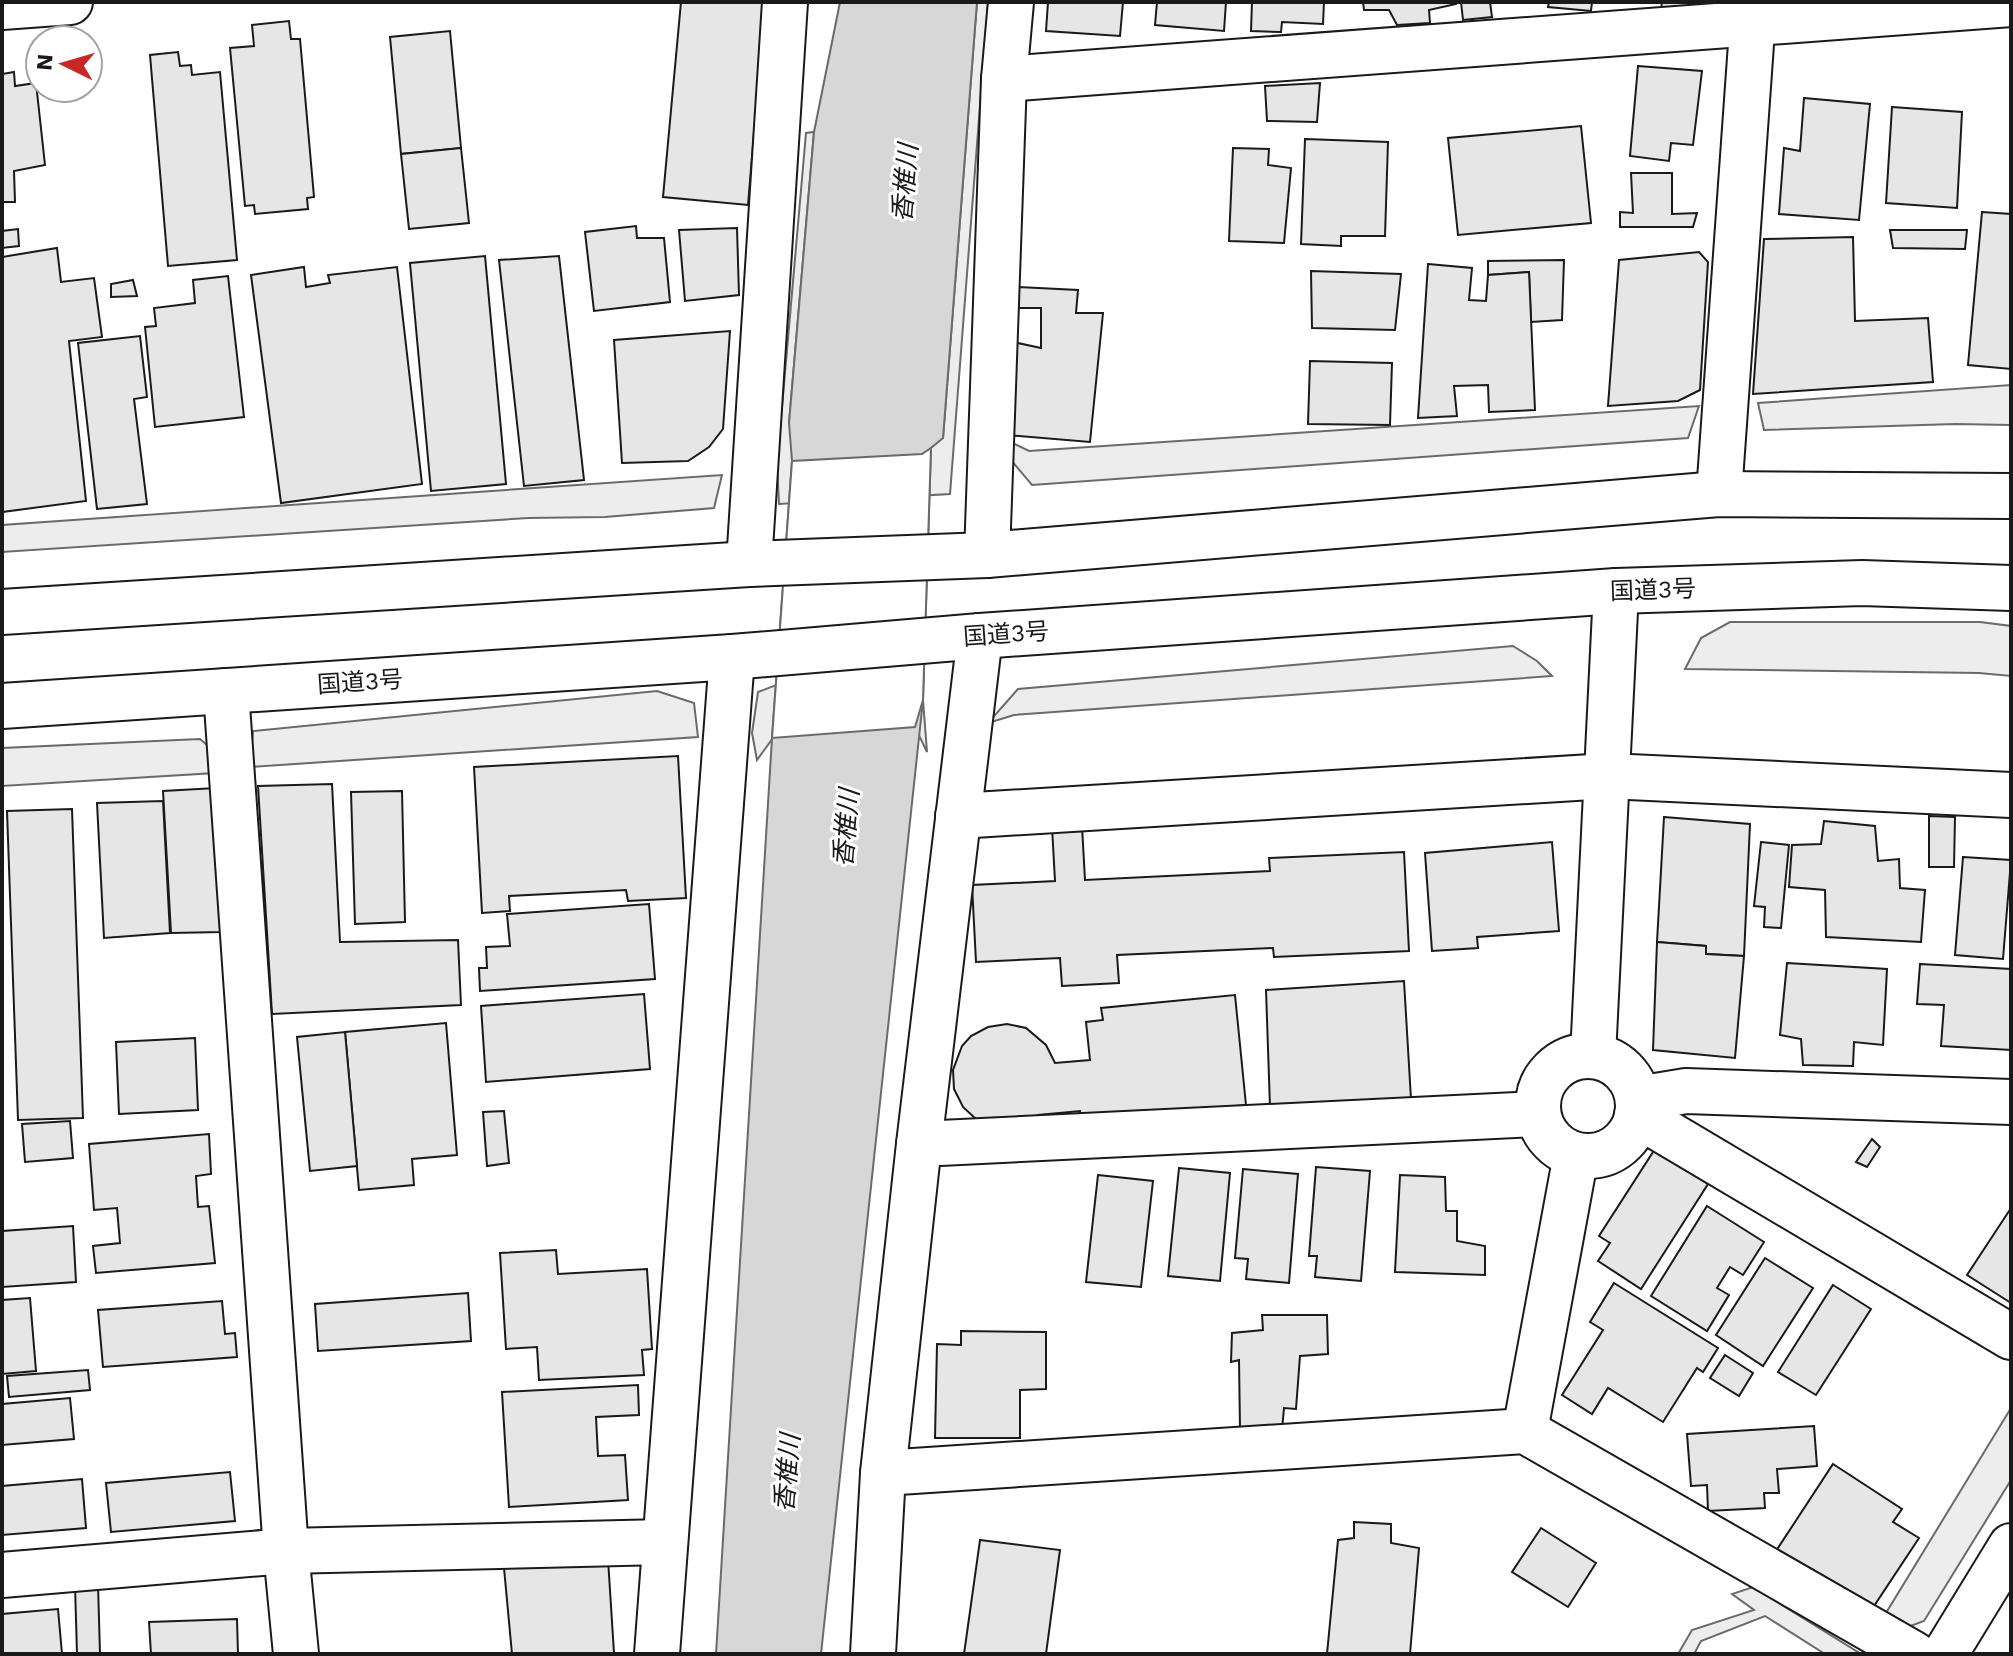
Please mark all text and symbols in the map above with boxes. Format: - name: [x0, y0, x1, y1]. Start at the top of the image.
- north arrow: [24, 24, 104, 104]
- text: N: [31, 53, 58, 72]
- water label: 香椎川: [887, 140, 924, 223]
- street label: 国道3号: [1610, 575, 1696, 605]
- street label: 国道3号: [962, 617, 1050, 651]
- street label: 国道3号: [316, 665, 404, 699]
- water label: 香椎川: [828, 785, 865, 868]
- water label: 香椎川: [769, 1430, 806, 1513]

